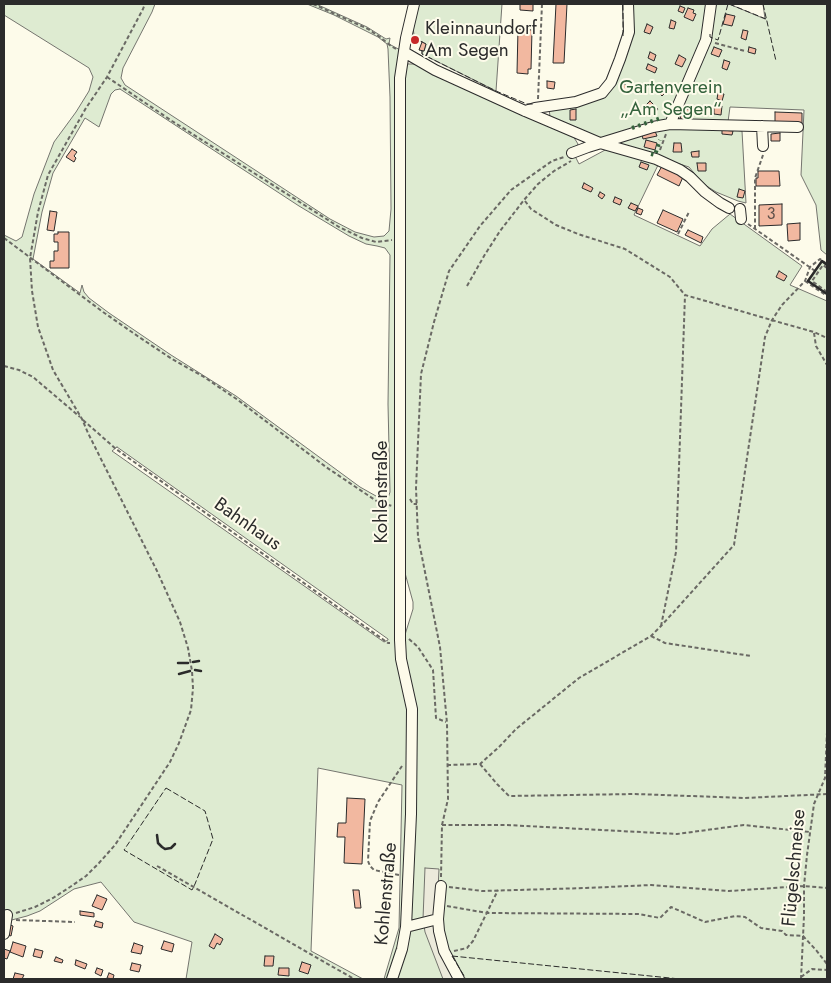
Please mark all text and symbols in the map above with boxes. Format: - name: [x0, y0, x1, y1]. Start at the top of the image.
- place label: Kleinnaundorf Am Segen: [425, 18, 537, 62]
- marker: Kleinnaundorf Am Segen: [409, 34, 421, 46]
- park label: Gartenverein „Am Segen“: [619, 77, 723, 121]
- house number: 3: [767, 205, 775, 225]
- street label: Kohlenstraße: [371, 440, 393, 544]
- street label: Bahnhaus: [209, 494, 285, 556]
- street label: Flügelschneise: [779, 808, 811, 928]
- street label: Kohlenstraße: [371, 842, 403, 946]

